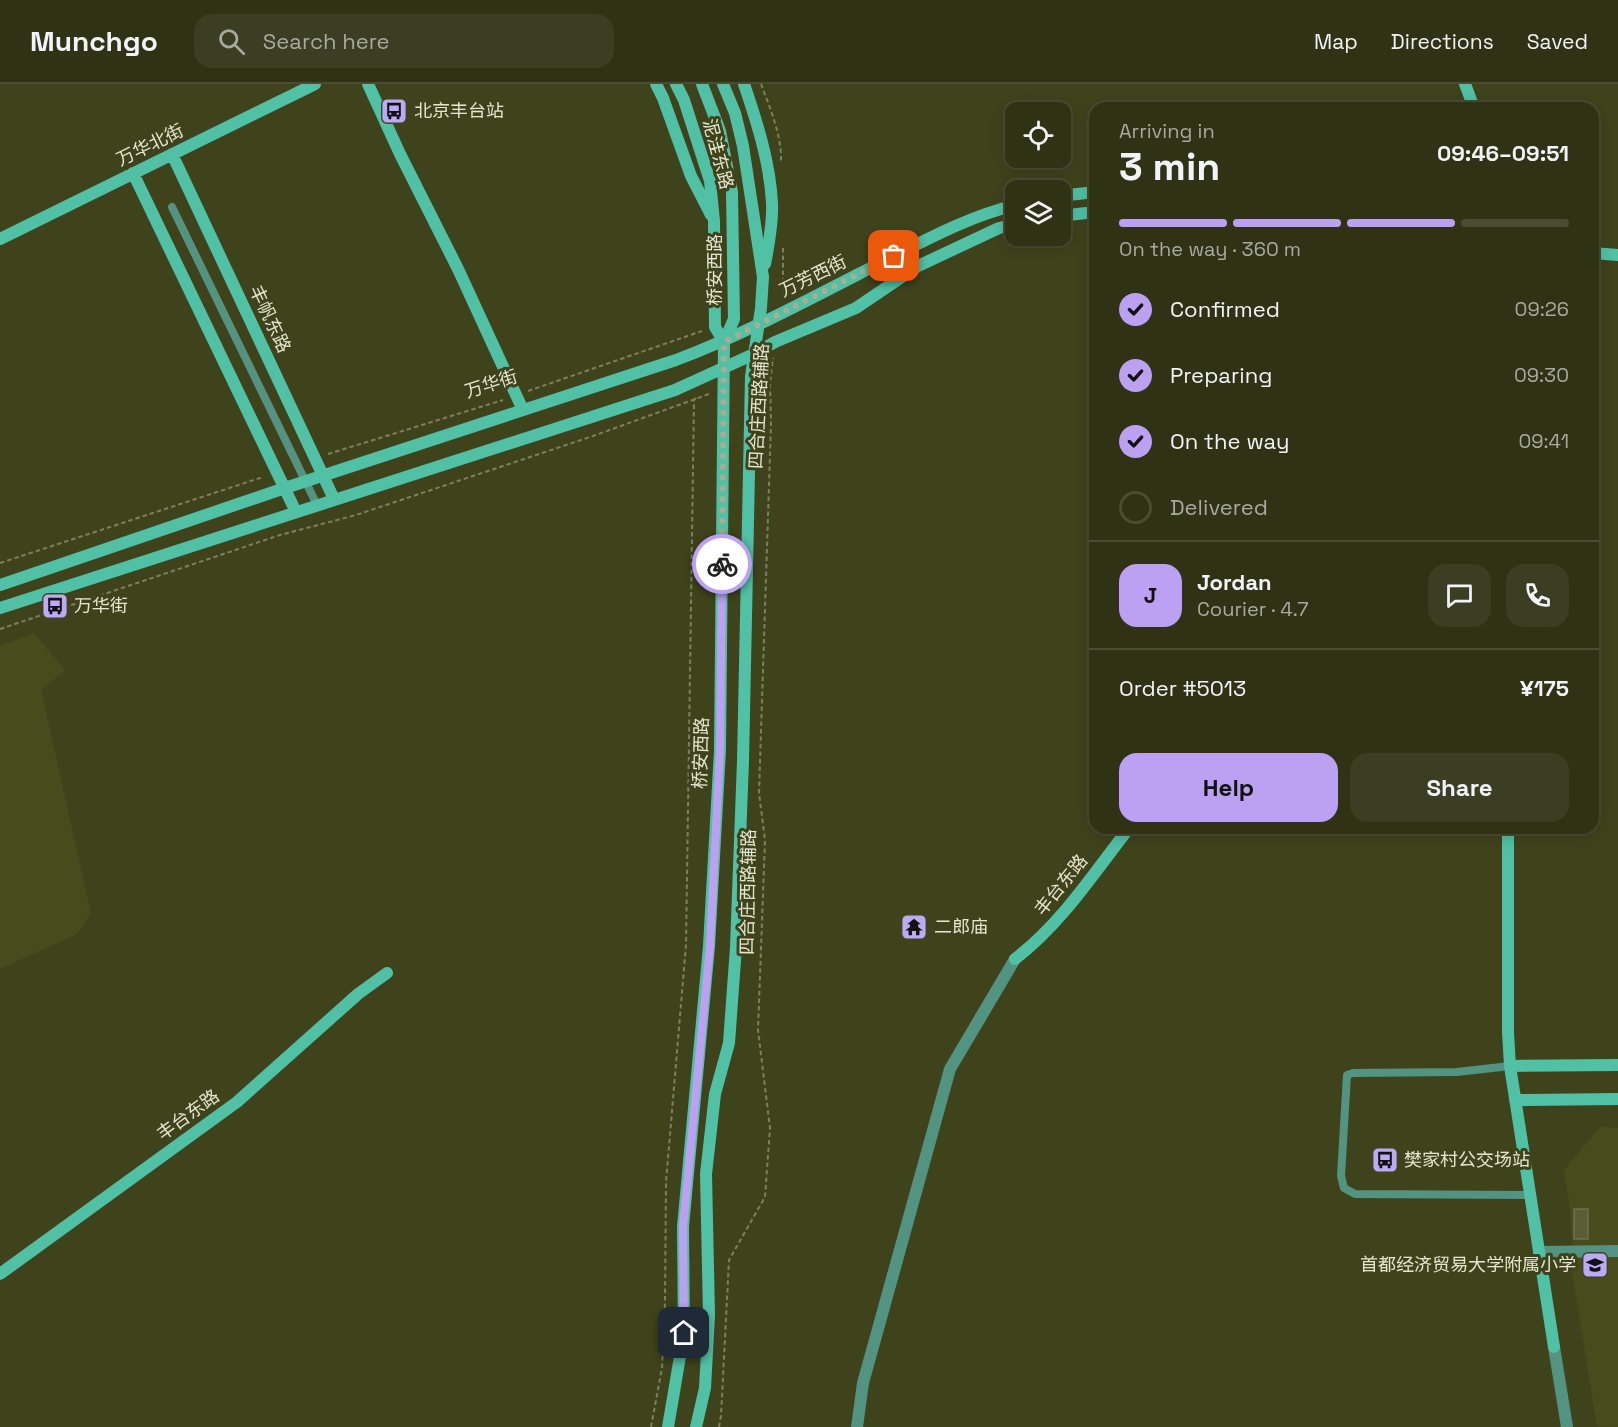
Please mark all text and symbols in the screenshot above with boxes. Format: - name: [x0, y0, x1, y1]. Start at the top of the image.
- search box: [194, 14, 614, 68]
- text: Munchgo: [30, 23, 158, 59]
- icon: search: [215, 25, 248, 58]
- text: Search here: [263, 27, 390, 55]
- text: Map: [1314, 28, 1358, 55]
- text: Directions: [1391, 28, 1494, 55]
- text: Saved: [1527, 28, 1588, 55]
- bus stop icon: 北京丰台站: [379, 96, 409, 126]
- place label: 北京丰台站: [414, 99, 504, 122]
- map controls: [1005, 102, 1071, 246]
- button: locate: [1005, 102, 1071, 168]
- street label: 泥洼东路: [698, 116, 739, 192]
- street label: 万华北街: [112, 118, 187, 171]
- text: Arriving in: [1119, 118, 1215, 144]
- text: 09:46–09:51: [1437, 139, 1569, 167]
- text: 3 min: [1119, 142, 1220, 191]
- button: layers: [1005, 180, 1071, 246]
- pin: [868, 230, 919, 281]
- street label: 桥安西路: [703, 234, 726, 306]
- text: On the way · 360 m: [1119, 236, 1301, 262]
- icon: bag: [877, 239, 910, 272]
- street label: 万芳西街: [775, 249, 850, 302]
- street label: 丰帆东路: [245, 281, 296, 356]
- icon: check: [1119, 293, 1152, 326]
- text: Confirmed: [1170, 295, 1280, 323]
- text: 09:26: [1515, 296, 1569, 322]
- street label: 四合庄西路辅路: [744, 342, 773, 469]
- icon: check: [1119, 359, 1152, 392]
- text: Preparing: [1170, 361, 1272, 389]
- text: 09:30: [1514, 362, 1569, 388]
- street label: 万华街: [462, 364, 520, 403]
- icon: check: [1119, 425, 1152, 458]
- text: On the way: [1170, 427, 1289, 455]
- text: 09:41: [1519, 428, 1569, 454]
- text: Delivered: [1170, 493, 1268, 521]
- courier: [692, 534, 752, 594]
- icon: bike: [706, 548, 739, 581]
- button: chat: [1428, 564, 1491, 627]
- button: phone: [1506, 564, 1569, 627]
- text: Jordan: [1197, 568, 1272, 596]
- text: J: [1144, 581, 1157, 609]
- bus stop icon: 万华街: [40, 591, 70, 621]
- place label: 万华街: [74, 594, 128, 617]
- text: Courier · 4.7: [1197, 596, 1308, 622]
- text: Order #5013: [1119, 674, 1246, 702]
- text: ¥175: [1520, 674, 1569, 702]
- street label: 桥安西路: [688, 717, 713, 789]
- button: Help: [1119, 753, 1338, 822]
- button: Share: [1350, 753, 1569, 822]
- street label: 四合庄西路辅路: [735, 829, 760, 955]
- street label: 丰台东路: [1029, 849, 1092, 920]
- temple icon: 二郎庙: [899, 912, 929, 942]
- place label: 二郎庙: [934, 915, 988, 938]
- street label: 丰台东路: [152, 1084, 224, 1145]
- bus stop icon: 樊家村公交场站: [1370, 1145, 1400, 1175]
- place label: 樊家村公交场站: [1404, 1148, 1530, 1171]
- school or university icon: 首都经济贸易大学附属小学: [1580, 1250, 1610, 1280]
- place label: 首都经济贸易大学附属小学: [1360, 1253, 1576, 1276]
- pin: [658, 1307, 709, 1358]
- icon: home: [667, 1316, 700, 1349]

